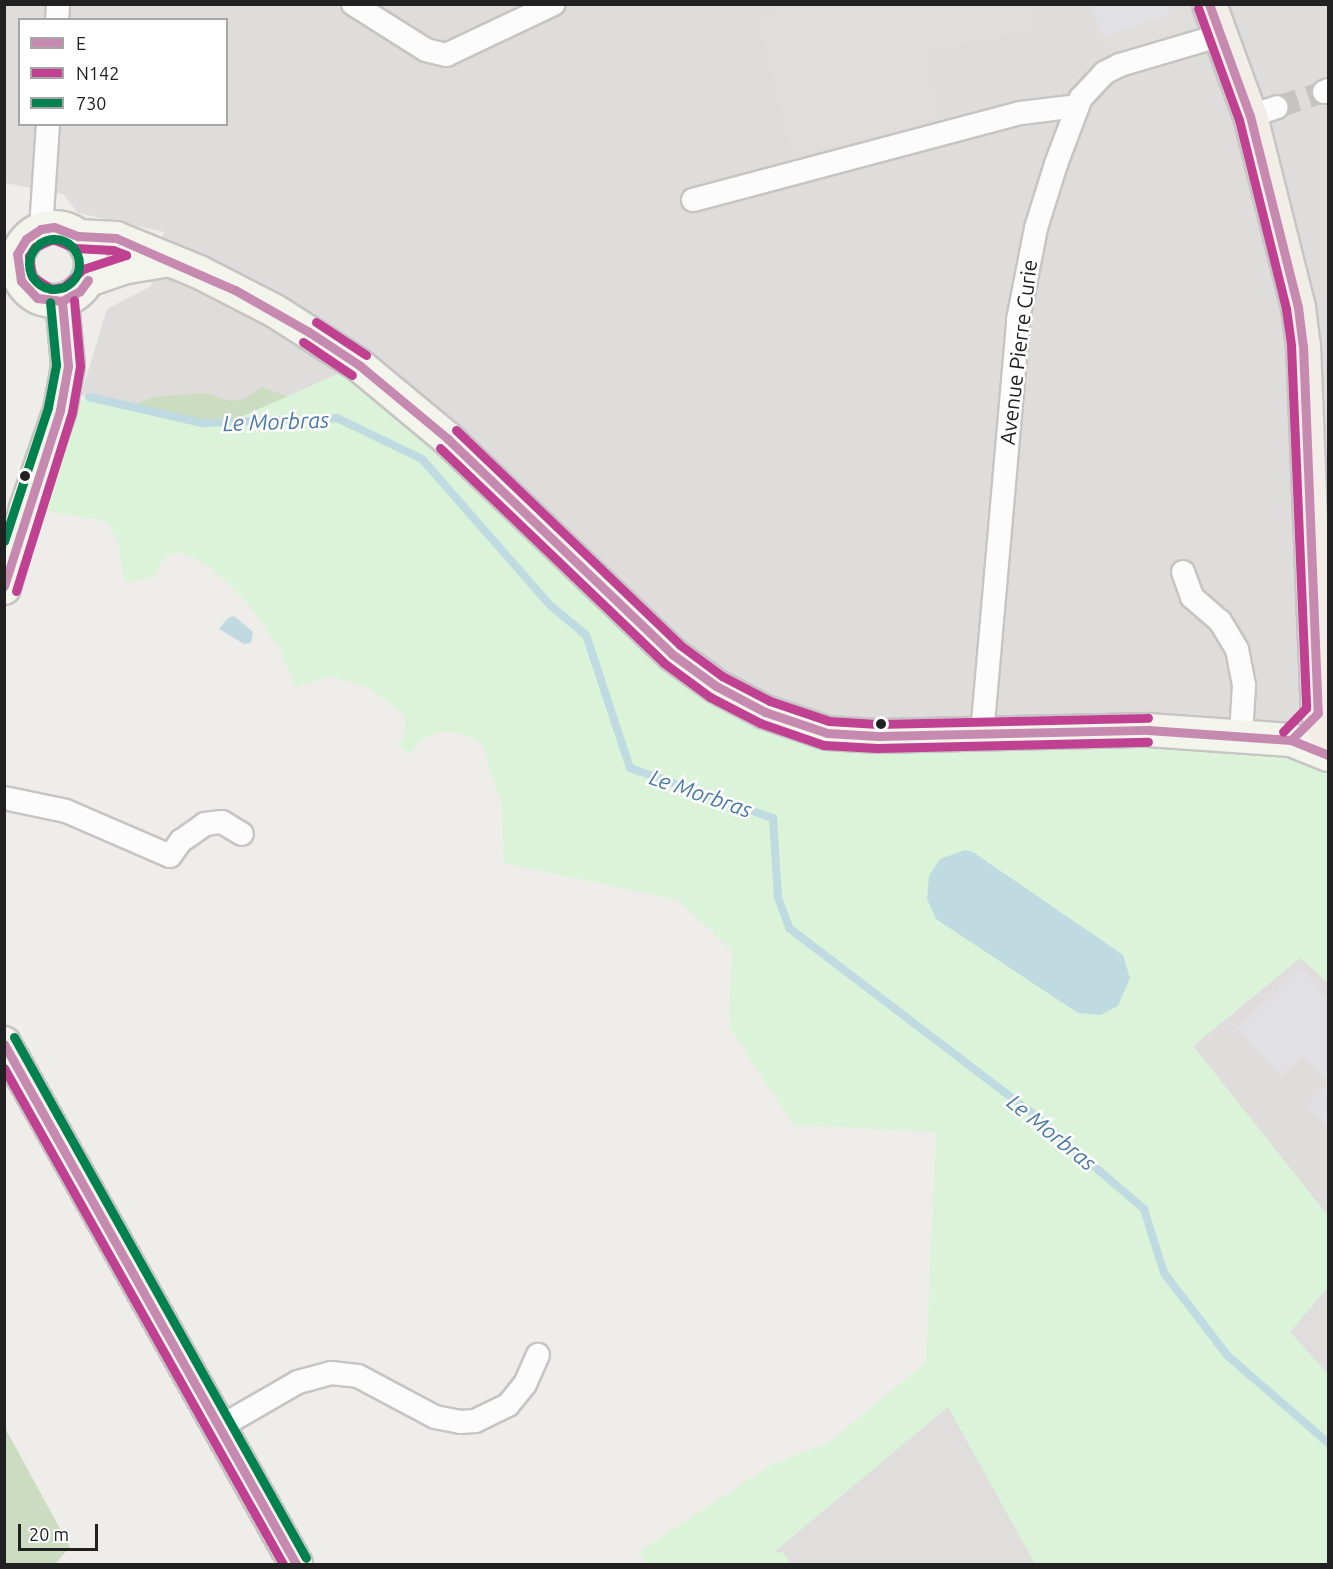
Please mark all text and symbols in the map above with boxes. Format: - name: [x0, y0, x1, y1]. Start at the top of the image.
- legend: [18, 18, 228, 126]
- text: E: [76, 33, 86, 53]
- text: N142: [76, 63, 119, 83]
- text: 730: [76, 93, 106, 113]
- street label: Avenue Pierre Curie: [994, 258, 1042, 446]
- water label: Le Morbras: [222, 406, 330, 436]
- unlabelled marker: [19, 470, 31, 482]
- unlabelled marker: [875, 718, 887, 730]
- water label: Le Morbras: [646, 763, 756, 823]
- water label: Le Morbras: [1002, 1088, 1102, 1176]
- scale bar: [21, 1512, 100, 1550]
- text: 20 m: [29, 1524, 69, 1544]

